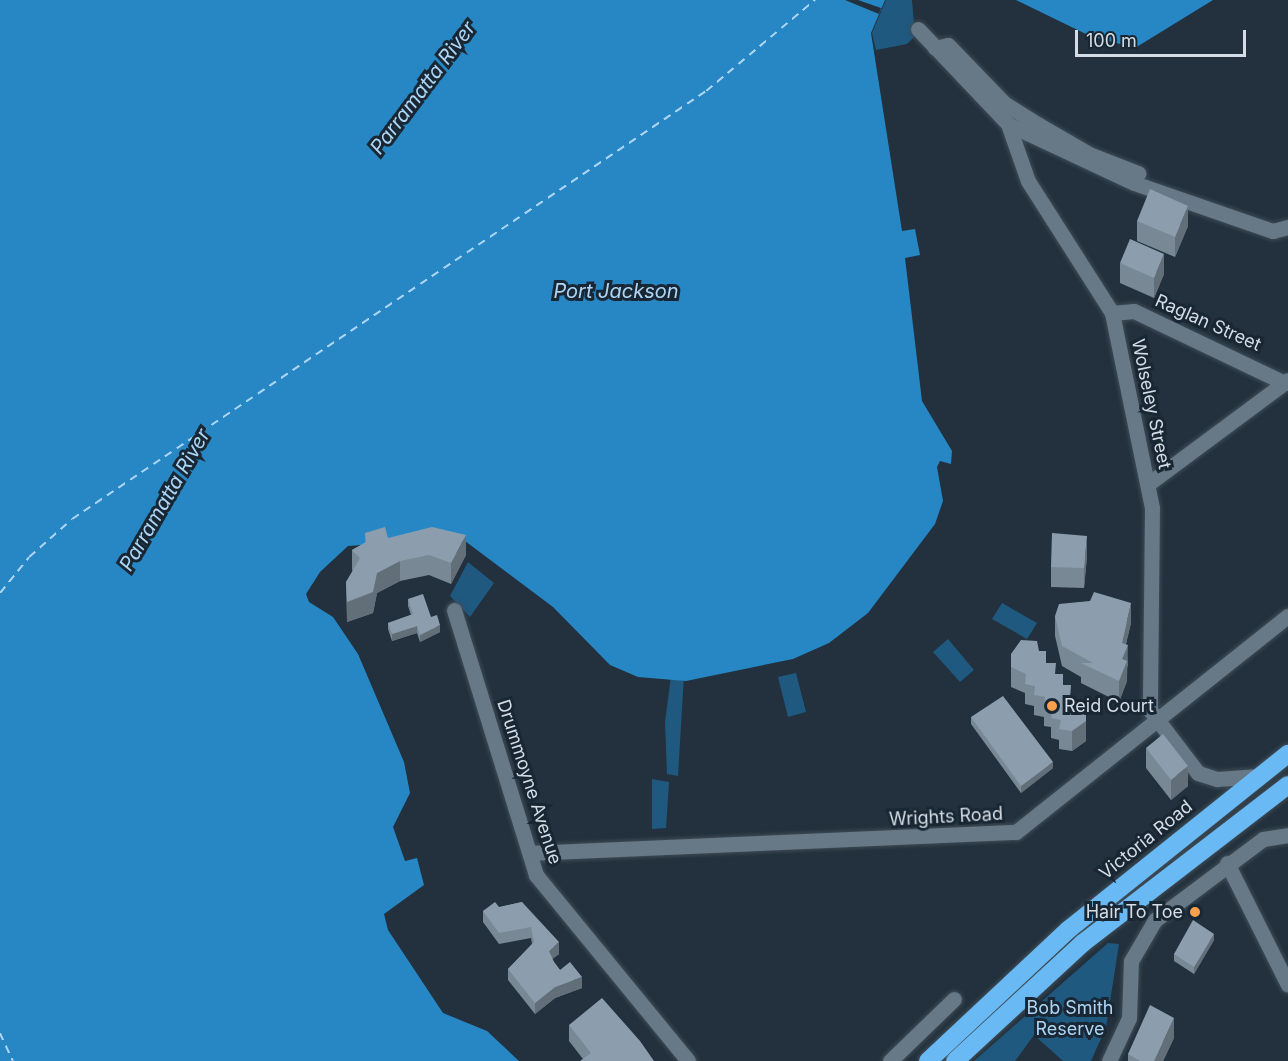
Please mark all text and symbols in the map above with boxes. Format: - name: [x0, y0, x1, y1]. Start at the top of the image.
- water label: Parramatta River: [365, 17, 481, 159]
- scale bar: [1078, 18, 1249, 56]
- text: 100 m: [1086, 30, 1137, 51]
- water label: Port Jackson: [553, 279, 679, 303]
- street label: Raglan Street: [1152, 290, 1264, 356]
- street label: Wolseley Street: [1127, 337, 1175, 471]
- water label: Parramatta River: [115, 425, 215, 575]
- place label: Reid Court: [1064, 695, 1154, 717]
- street label: Drummoyne Avenue: [492, 697, 566, 867]
- marker: Reid Court: [1045, 699, 1059, 713]
- street label: Victoria Road: [1095, 796, 1197, 884]
- street label: Wrights Road: [889, 803, 1003, 831]
- place label: Hair To Toe: [1086, 901, 1183, 923]
- marker: Hair To Toe: [1188, 905, 1202, 919]
- park label: Bob Smith Reserve: [1027, 998, 1113, 1040]

